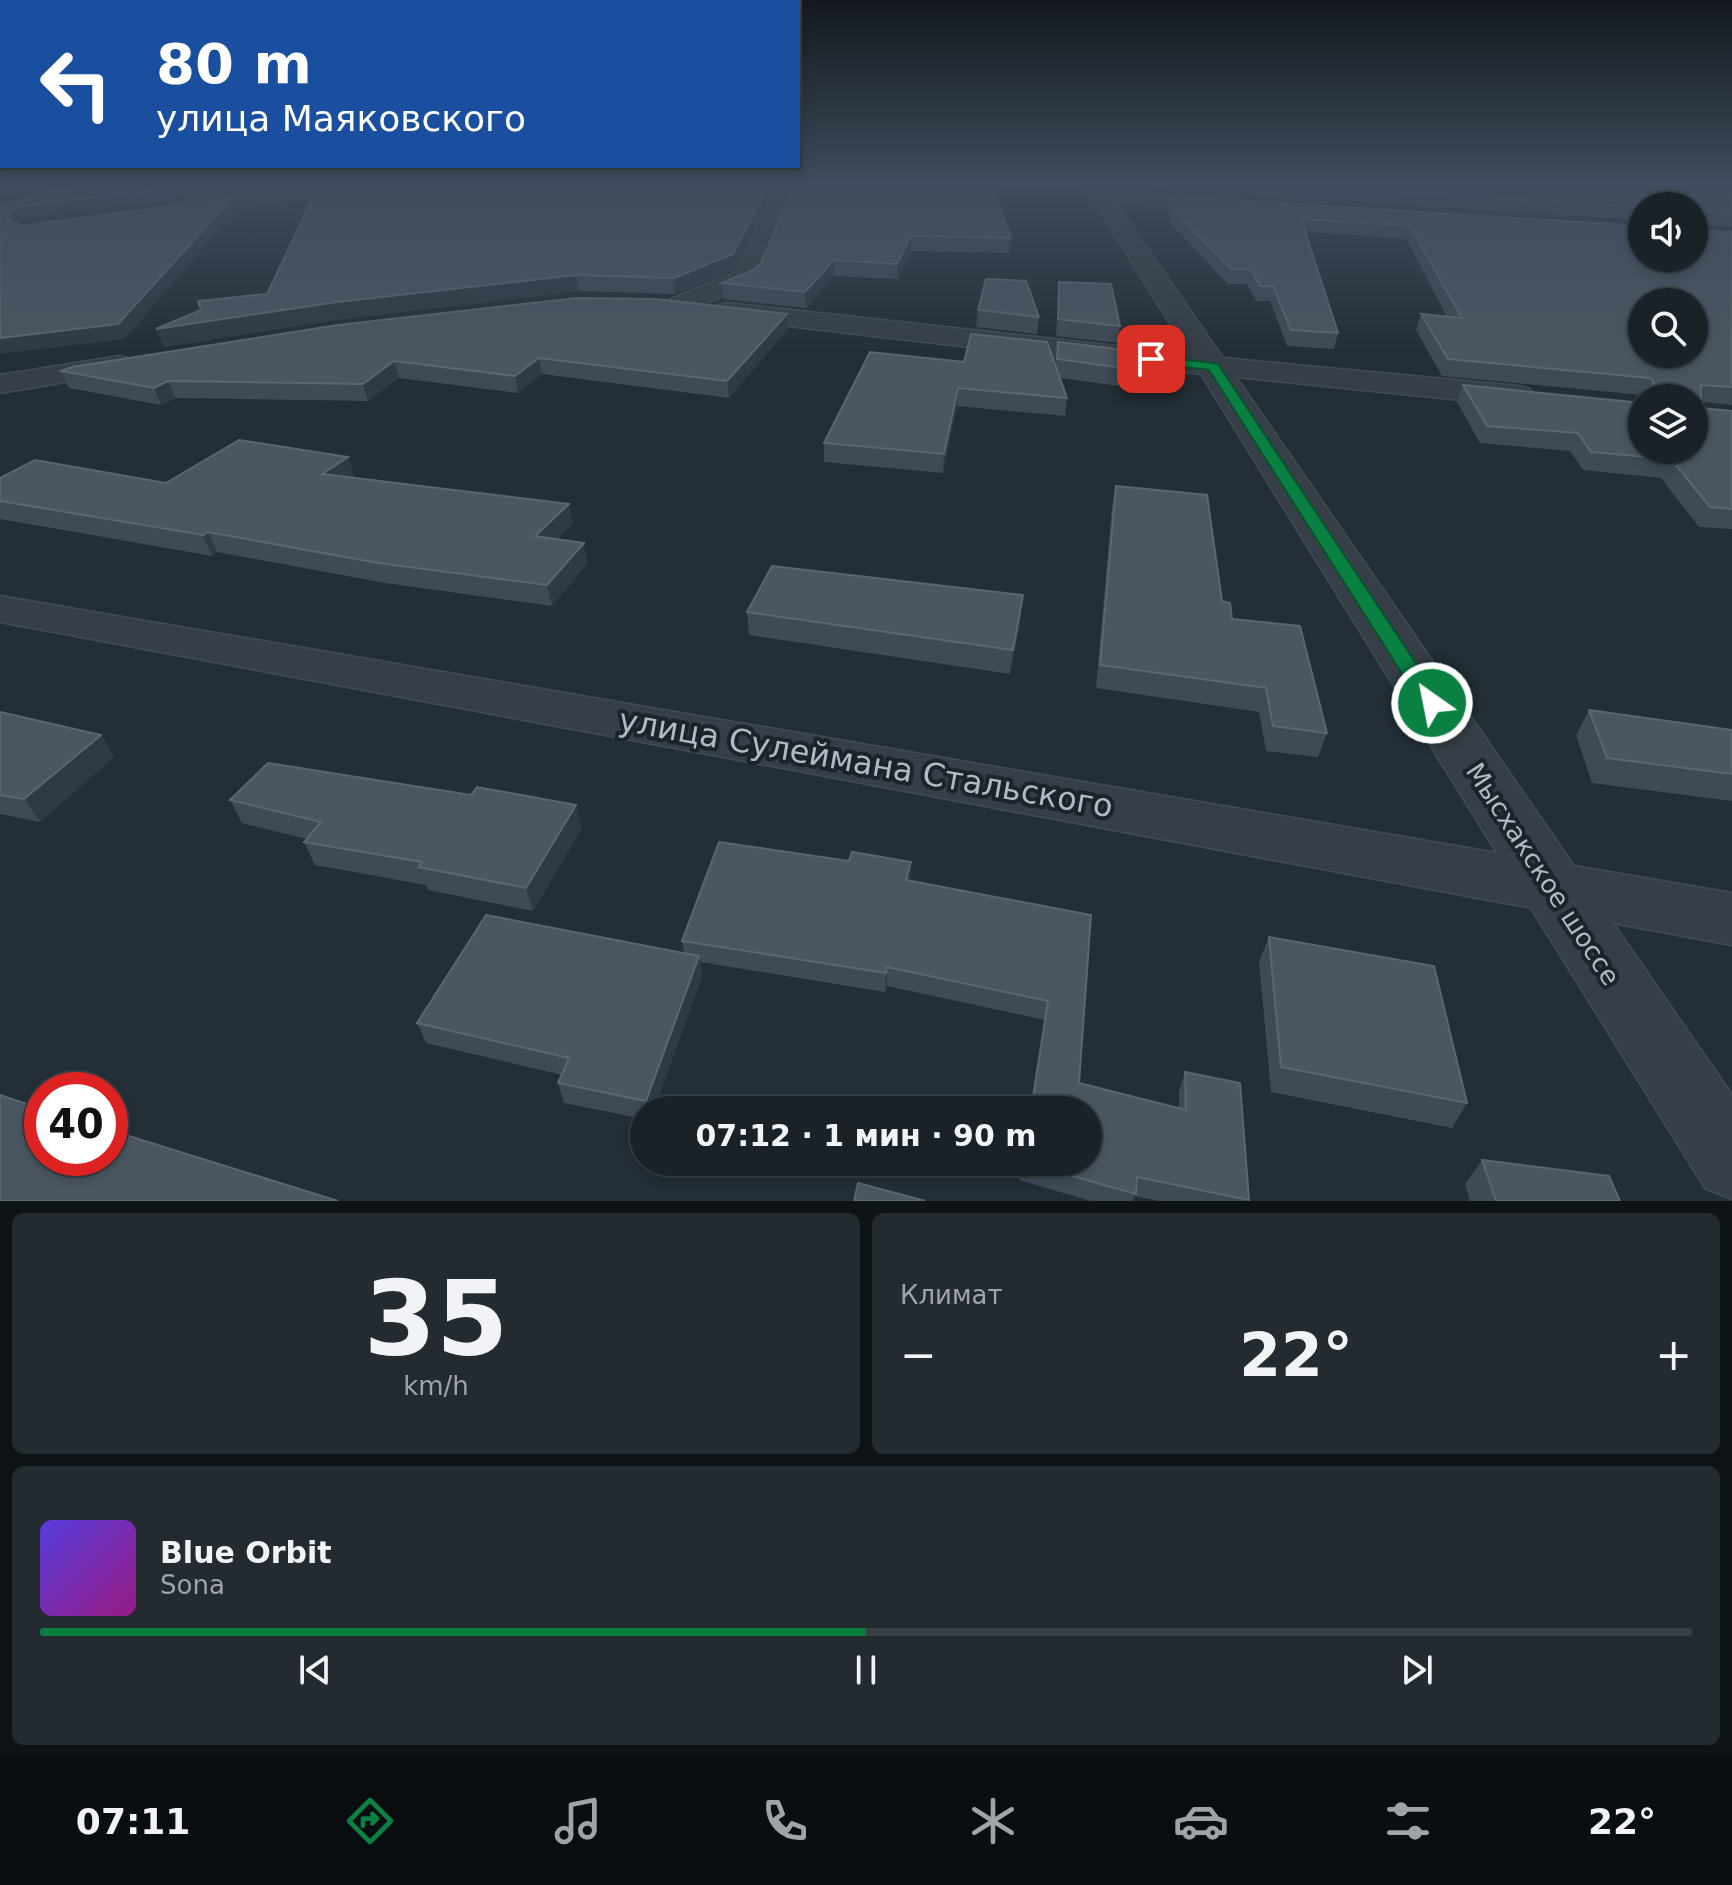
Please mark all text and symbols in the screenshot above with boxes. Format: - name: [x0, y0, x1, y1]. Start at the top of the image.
- text: 80 m: [156, 31, 312, 96]
- icon: left: [24, 32, 128, 136]
- text: улица Маяковского: [156, 98, 526, 139]
- map controls: [1628, 192, 1708, 464]
- button: sound: [1628, 192, 1708, 272]
- button: search: [1628, 288, 1708, 368]
- pin: [1117, 325, 1185, 393]
- icon: arrive: [1129, 337, 1173, 381]
- button: layers: [1628, 384, 1708, 464]
- position arrow: [1390, 661, 1474, 745]
- street label: улица Сулеймана Стальского: [616, 701, 1116, 825]
- street label: Мысхакское шоссе: [1460, 757, 1626, 991]
- speed limit sign: 40: [24, 1072, 128, 1176]
- text: 07:12 · 1 мин · 90 m: [695, 1118, 1037, 1153]
- text: 35: [364, 1258, 508, 1380]
- text: Климат: [900, 1280, 1003, 1310]
- text: 22°: [1239, 1320, 1353, 1390]
- text: −: [900, 1329, 937, 1380]
- text: +: [1655, 1329, 1692, 1380]
- text: km/h: [403, 1371, 469, 1401]
- text: Blue Orbit: [160, 1535, 332, 1570]
- text: Sona: [160, 1570, 225, 1600]
- icon: previous: [293, 1648, 337, 1692]
- icon: pause: [844, 1648, 888, 1692]
- icon: next: [1395, 1648, 1439, 1692]
- icon: directions: [342, 1793, 398, 1849]
- icon: music: [550, 1793, 606, 1849]
- icon: phone: [757, 1793, 813, 1849]
- icon: climate: [965, 1793, 1021, 1849]
- icon: car: [1173, 1793, 1229, 1849]
- icon: filters: [1380, 1793, 1436, 1849]
- text: 07:11: [76, 1801, 190, 1842]
- text: 22°: [1588, 1801, 1656, 1842]

